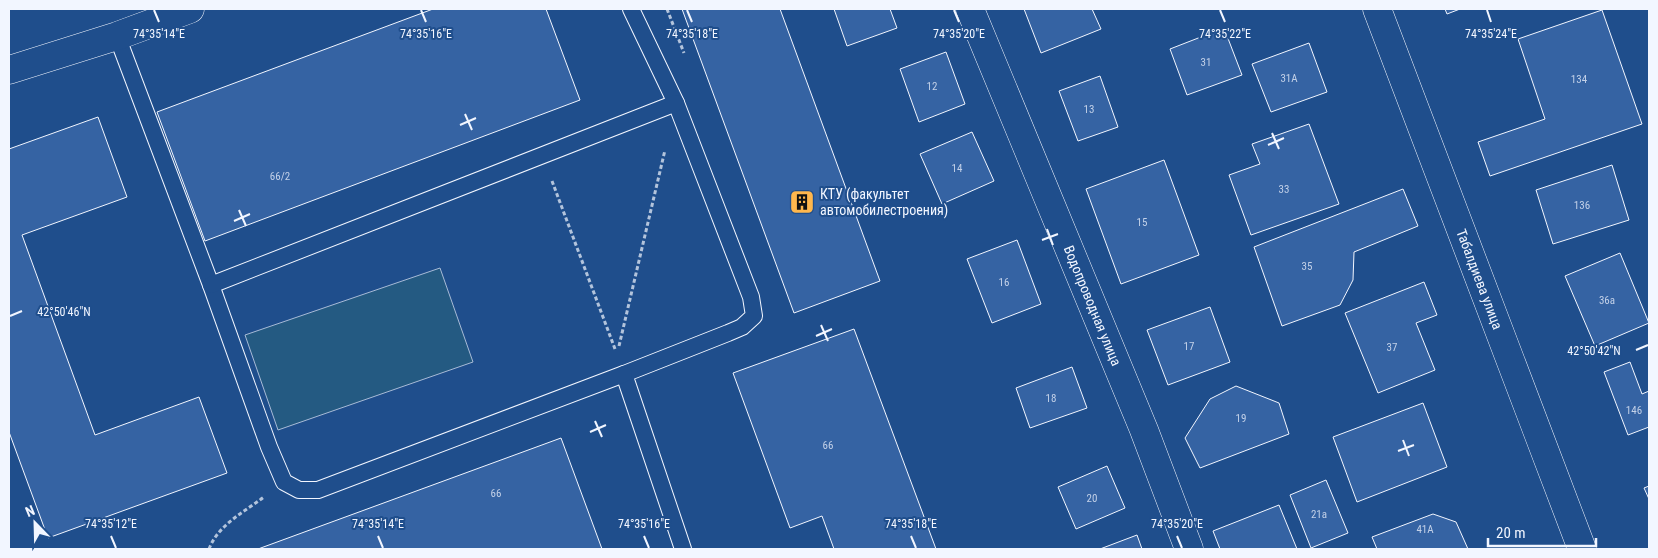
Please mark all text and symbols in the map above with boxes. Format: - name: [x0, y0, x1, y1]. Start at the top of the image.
- text: 74°35'14"E: [133, 27, 185, 41]
- text: 74°35'16"E: [400, 27, 452, 41]
- text: 74°35'18"E: [666, 27, 718, 41]
- text: 74°35'20"E: [933, 27, 985, 41]
- text: 74°35'22"E: [1199, 27, 1251, 41]
- text: 74°35'24"E: [1465, 27, 1517, 41]
- house number: 31: [1201, 56, 1211, 69]
- house number: 31А: [1280, 72, 1298, 85]
- house number: 134: [1571, 73, 1588, 86]
- house number: 12: [927, 80, 937, 93]
- house number: 13: [1084, 103, 1094, 116]
- house number: 14: [952, 162, 963, 175]
- house number: 66/2: [270, 170, 290, 183]
- house number: 33: [1279, 183, 1289, 196]
- place label: КТУ (факультет автомобилестроения): [820, 186, 948, 219]
- building icon: КТУ (факультет автомобилестроения): [789, 189, 815, 215]
- house number: 136: [1574, 199, 1590, 212]
- house number: 15: [1137, 216, 1147, 229]
- street label: Табалдиева улица: [1453, 227, 1506, 332]
- street label: Водопроводная улица: [1061, 243, 1125, 368]
- house number: 35: [1302, 260, 1312, 273]
- house number: 16: [999, 276, 1009, 289]
- house number: 36а: [1599, 294, 1615, 307]
- text: 42°50'46"N: [37, 305, 91, 319]
- house number: 17: [1184, 340, 1194, 353]
- house number: 37: [1387, 341, 1397, 354]
- text: 42°50'42"N: [1567, 344, 1621, 358]
- house number: 18: [1046, 392, 1056, 405]
- house number: 146: [1626, 404, 1642, 417]
- house number: 19: [1236, 412, 1246, 425]
- house number: 66: [823, 439, 833, 452]
- house number: 66: [491, 487, 501, 500]
- house number: 20: [1087, 492, 1097, 505]
- north arrow: [10, 498, 60, 548]
- text: N: [23, 502, 37, 520]
- house number: 21а: [1311, 508, 1327, 521]
- scale bar: [1488, 516, 1596, 548]
- text: 74°35'12"E: [85, 517, 137, 531]
- text: 74°35'14"E: [352, 517, 404, 531]
- text: 74°35'16"E: [618, 517, 670, 531]
- text: 74°35'18"E: [885, 517, 937, 531]
- text: 74°35'20"E: [1151, 517, 1203, 531]
- house number: 41А: [1416, 523, 1434, 536]
- text: 20 m: [1496, 524, 1526, 542]

